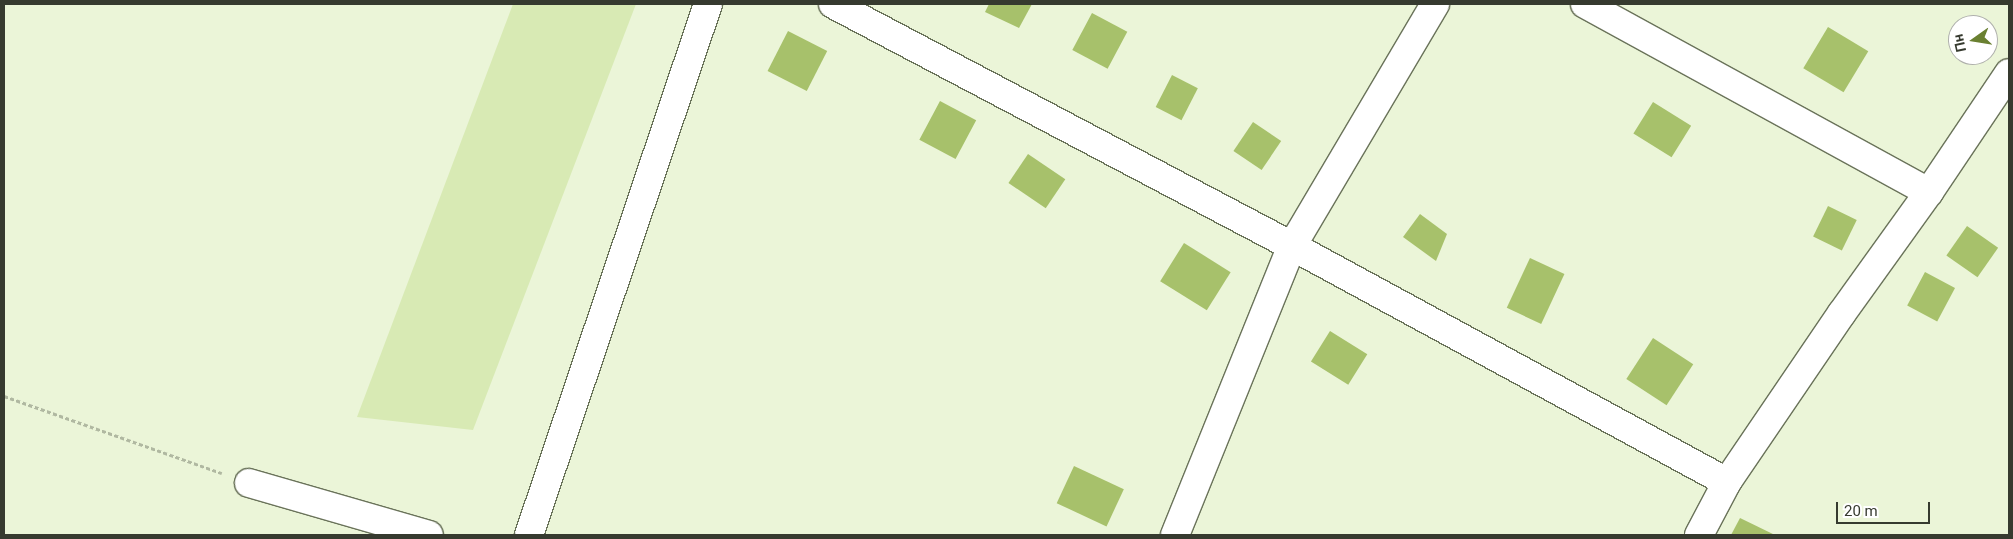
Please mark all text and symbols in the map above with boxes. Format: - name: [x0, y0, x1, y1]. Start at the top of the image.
- north arrow: [1948, 15, 1998, 65]
- text: Пн: [1950, 33, 1969, 54]
- scale bar: [1838, 492, 1932, 524]
- text: 20 m: [1844, 502, 1878, 520]

